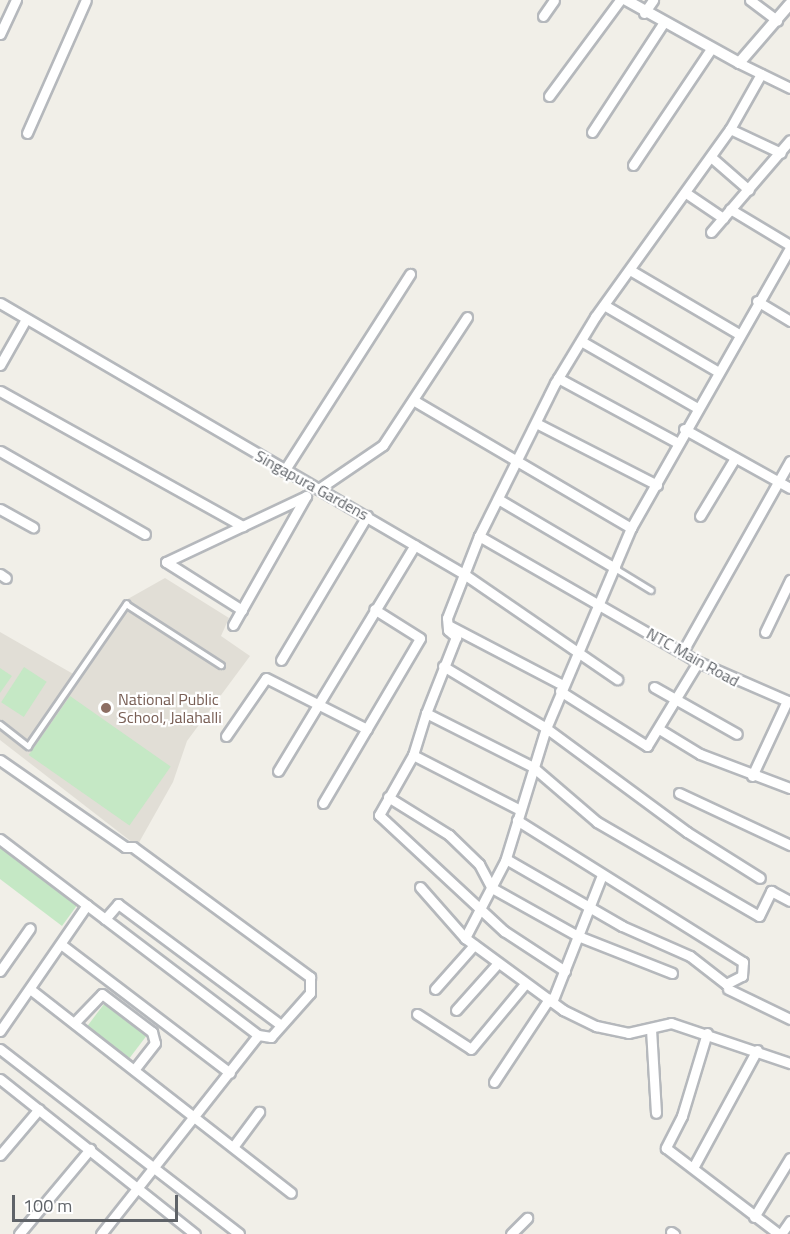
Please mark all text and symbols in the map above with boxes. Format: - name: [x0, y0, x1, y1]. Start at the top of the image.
- street label: Singapura Gardens: [252, 446, 372, 524]
- street label: NTC Main Road: [643, 624, 743, 690]
- place label: National Public School, Jalahalli: [118, 689, 222, 727]
- marker: National Public School, Jalahalli: [99, 701, 113, 715]
- scale bar: [15, 1183, 182, 1221]
- text: 100 m: [23, 1192, 72, 1219]

